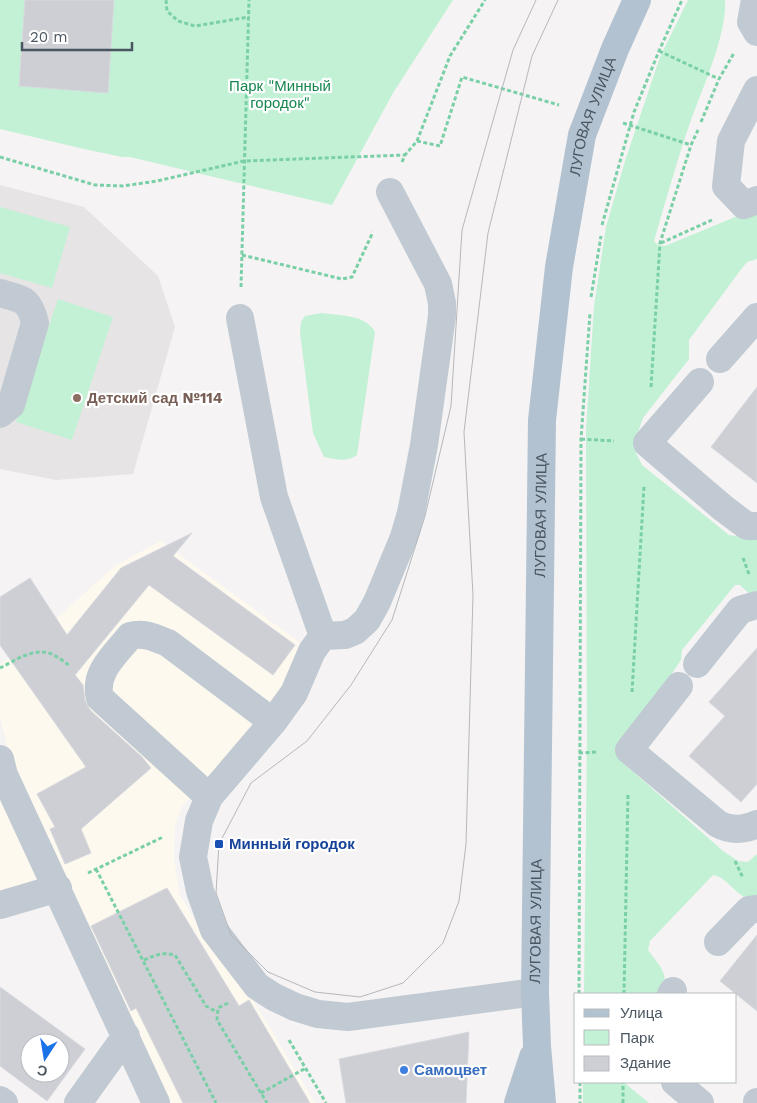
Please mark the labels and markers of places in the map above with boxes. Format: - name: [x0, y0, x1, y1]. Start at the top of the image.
- place label: Детский сад №114: [87, 389, 223, 407]
- marker: Детский сад №114: [71, 392, 83, 404]
- place label: Минный городок: [229, 835, 355, 853]
- marker: Минный городок: [213, 838, 225, 850]
- place label: Самоцвет: [414, 1061, 487, 1079]
- marker: Самоцвет: [398, 1064, 410, 1076]

